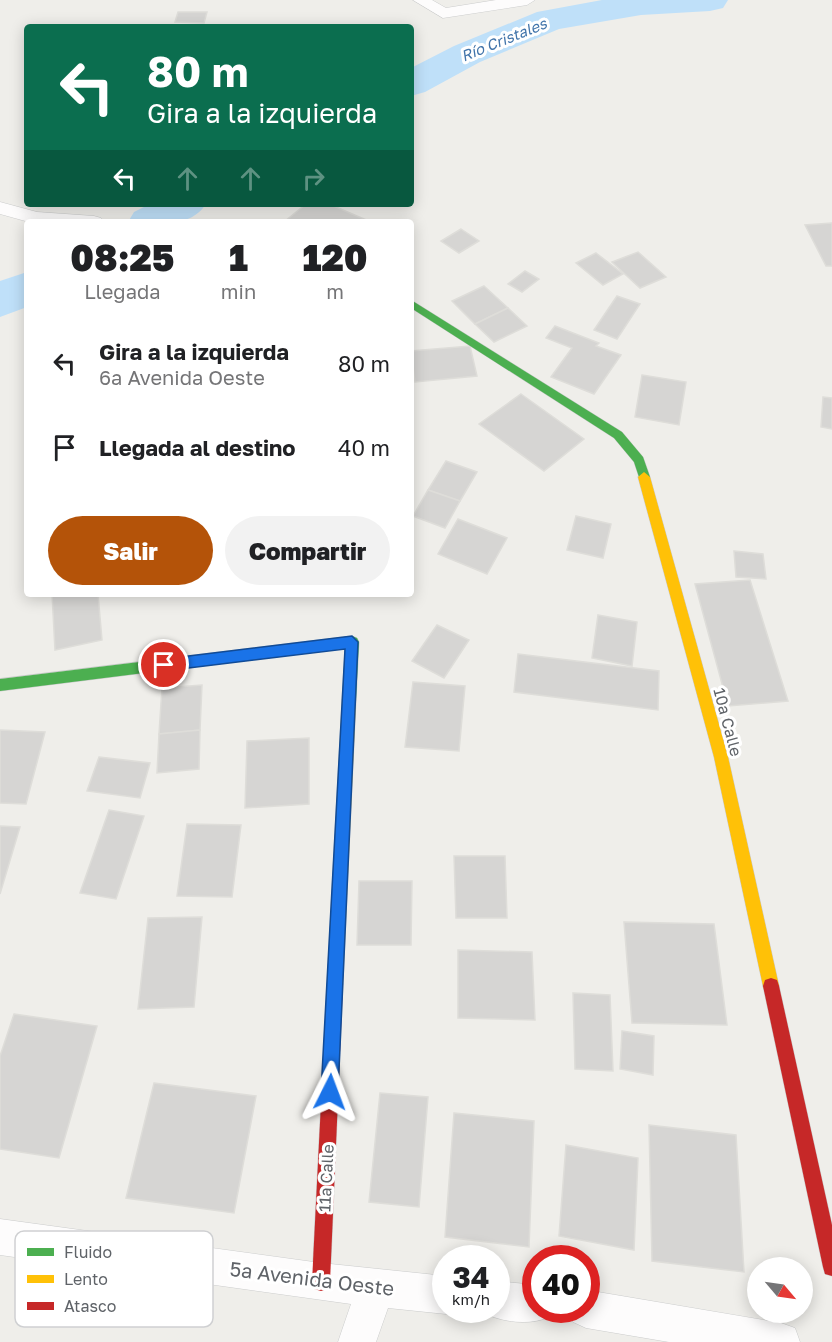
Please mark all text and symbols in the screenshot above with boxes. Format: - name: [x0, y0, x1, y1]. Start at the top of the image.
- water label: Río Cristales: [458, 13, 550, 64]
- text: 80 m: [147, 46, 248, 96]
- icon: left: [48, 48, 126, 126]
- text: Gira a la izquierda: [147, 97, 377, 129]
- icon: left: [108, 162, 141, 195]
- icon: ahead: [171, 162, 204, 195]
- icon: ahead: [234, 162, 267, 195]
- icon: right: [297, 162, 330, 195]
- text: 08:25: [70, 236, 175, 279]
- text: 1: [229, 236, 248, 279]
- text: 120: [303, 236, 368, 279]
- text: Llegada: [84, 279, 161, 303]
- text: min: [221, 279, 256, 303]
- text: m: [326, 279, 344, 303]
- text: Gira a la izquierda: [99, 338, 289, 365]
- icon: left: [48, 347, 81, 380]
- text: 80 m: [338, 350, 390, 377]
- text: 6a Avenida Oeste: [99, 365, 265, 389]
- icon: arrive: [48, 431, 81, 464]
- text: Llegada al destino: [99, 434, 296, 461]
- text: 40 m: [338, 434, 390, 461]
- button: Salir: [48, 516, 213, 585]
- button: Compartir: [225, 516, 390, 585]
- pin: [138, 639, 189, 690]
- icon: arrive: [147, 648, 180, 681]
- street label: 10a Calle: [709, 686, 747, 758]
- position arrow: [298, 1060, 362, 1124]
- street label: 11a Calle: [314, 1144, 338, 1212]
- legend: [15, 1231, 213, 1327]
- text: Fluido: [64, 1242, 112, 1262]
- speed limit sign: 40: [522, 1245, 600, 1323]
- street label: 5a Avenida Oeste: [229, 1256, 396, 1300]
- north arrow: [747, 1257, 813, 1323]
- map controls: [747, 1257, 813, 1323]
- text: 34: [452, 1259, 490, 1295]
- text: Lento: [64, 1269, 108, 1289]
- text: km/h: [452, 1290, 490, 1308]
- text: Atasco: [64, 1296, 116, 1316]

